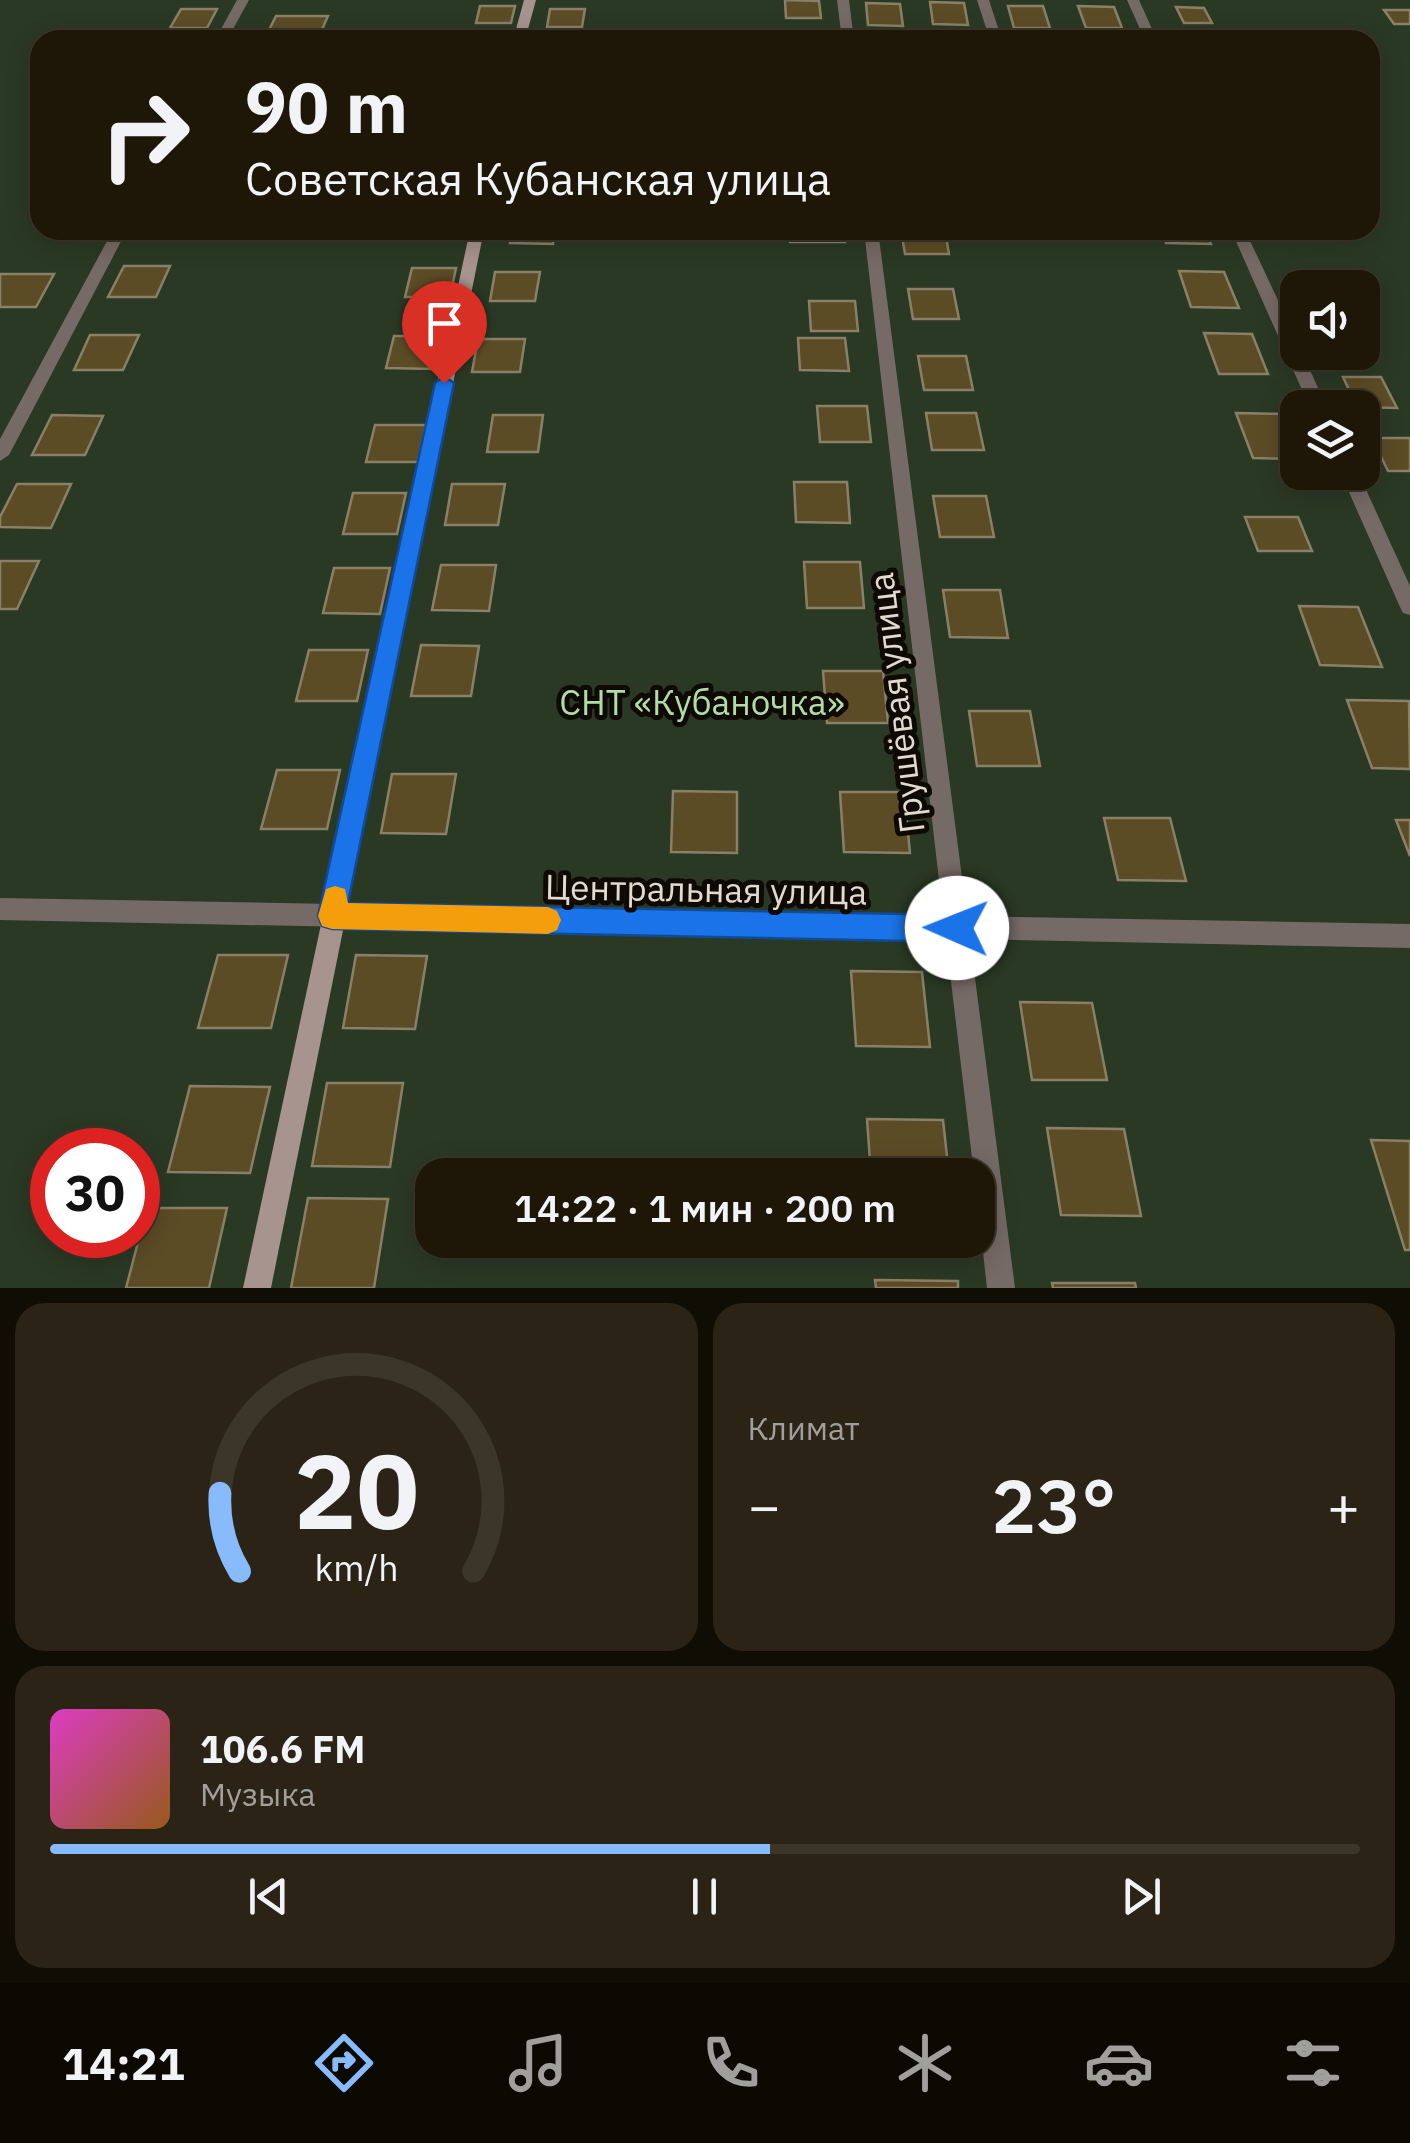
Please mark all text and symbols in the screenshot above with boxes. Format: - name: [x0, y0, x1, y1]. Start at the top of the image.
- text: 90 m: [245, 61, 408, 152]
- icon: right: [80, 70, 210, 200]
- text: Советская Кубанская улица: [245, 149, 831, 207]
- map controls: [1280, 270, 1380, 490]
- button: sound: [1280, 270, 1380, 370]
- pin: [402, 281, 487, 384]
- icon: arrive: [417, 296, 472, 351]
- button: layers: [1280, 390, 1380, 490]
- street label: Грушёвая улица: [857, 570, 935, 836]
- park label: СНТ «Кубаночка»: [559, 679, 845, 725]
- street label: Центральная улица: [545, 863, 867, 915]
- position arrow: [905, 876, 1009, 980]
- speed limit sign: 30: [30, 1128, 160, 1258]
- text: 14:22 · 1 мин · 200 m: [514, 1183, 896, 1232]
- text: Климат: [748, 1407, 860, 1449]
- text: 20: [294, 1422, 419, 1558]
- text: 23°: [991, 1456, 1116, 1554]
- text: −: [748, 1470, 781, 1541]
- text: +: [1327, 1470, 1360, 1541]
- text: km/h: [314, 1544, 398, 1591]
- text: 106.6 FM: [200, 1724, 365, 1773]
- text: Музыка: [200, 1773, 316, 1815]
- icon: previous: [241, 1869, 296, 1924]
- icon: pause: [677, 1869, 732, 1924]
- icon: next: [1114, 1869, 1169, 1924]
- icon: directions: [309, 2028, 379, 2098]
- icon: music: [503, 2028, 573, 2098]
- icon: phone: [696, 2028, 766, 2098]
- icon: climate: [890, 2028, 960, 2098]
- icon: car: [1084, 2028, 1154, 2098]
- icon: filters: [1278, 2028, 1348, 2098]
- text: 14:21: [62, 2034, 185, 2092]

